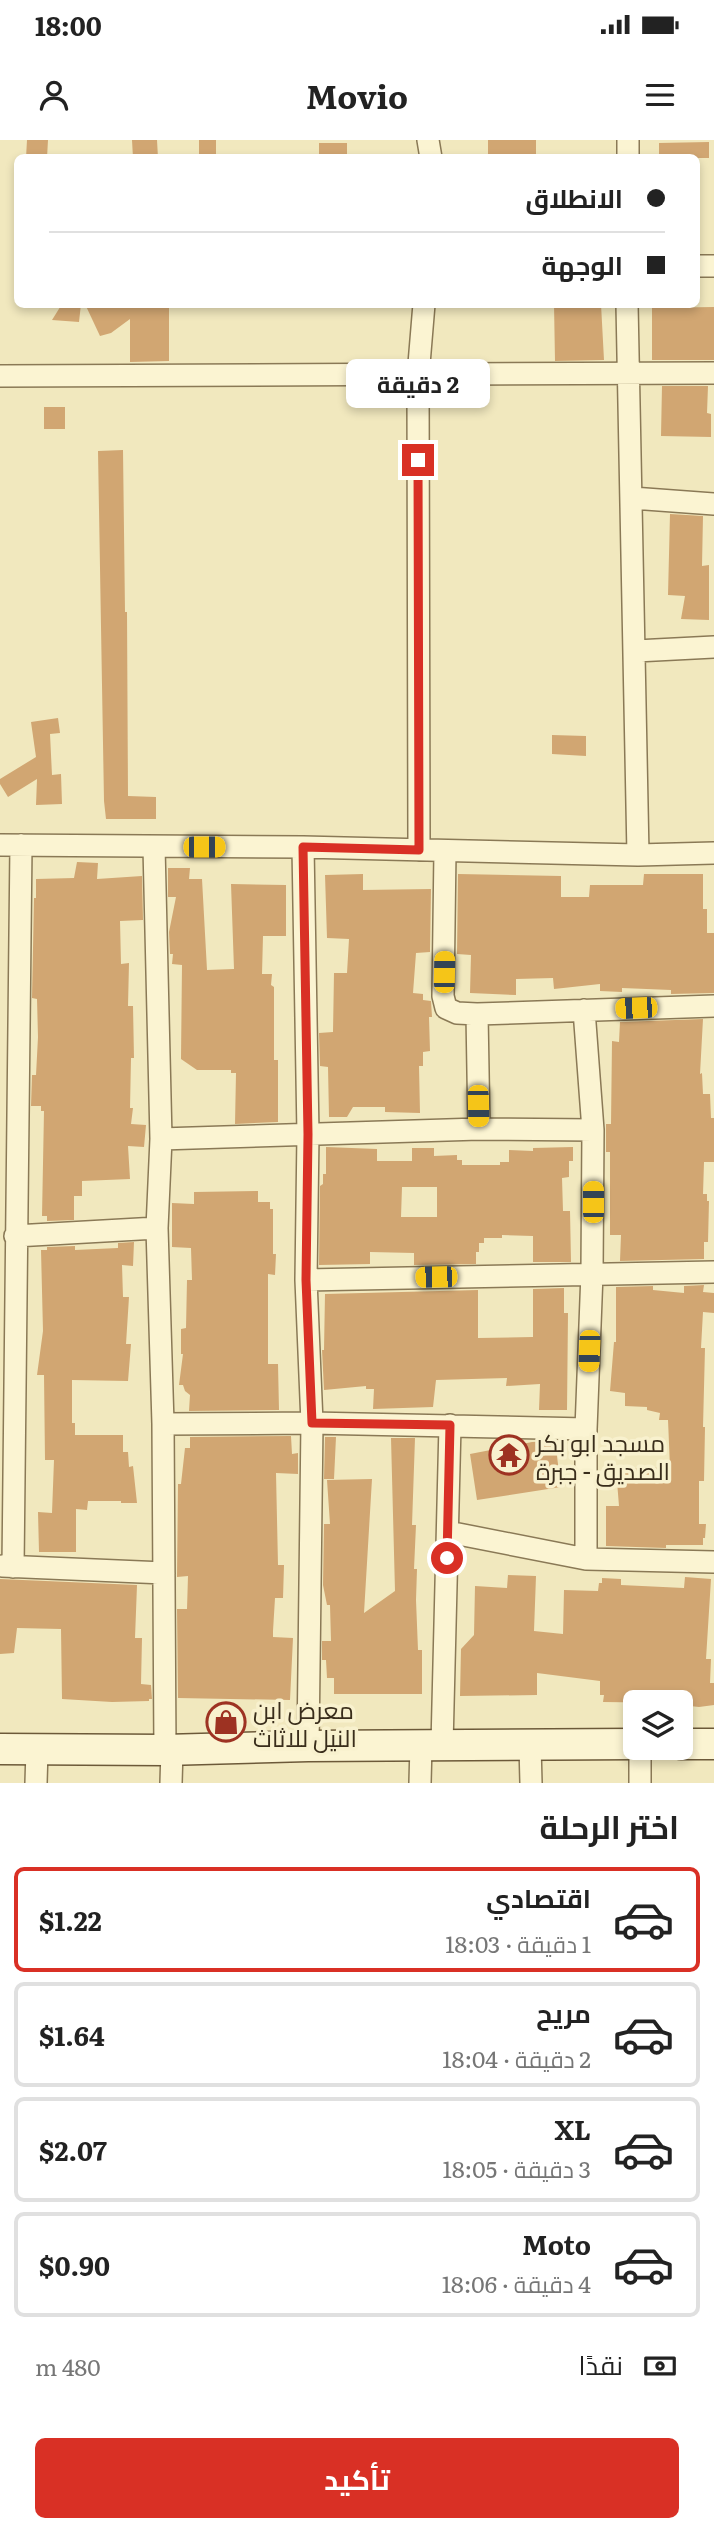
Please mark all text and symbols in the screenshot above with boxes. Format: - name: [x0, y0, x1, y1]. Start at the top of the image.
- text: 18:00: [35, 5, 102, 44]
- text: Movio: [306, 71, 408, 119]
- icon: person: [35, 76, 73, 114]
- icon: menu: [641, 76, 679, 114]
- text: الانطلاق: [525, 177, 623, 216]
- text: الوجهة: [542, 244, 623, 283]
- callout: 2 دقيقة: [346, 358, 490, 408]
- text: 2 دقيقة: [377, 366, 459, 400]
- route end: [402, 444, 434, 476]
- car: [184, 837, 226, 858]
- car: [434, 951, 455, 993]
- car: [615, 997, 658, 1019]
- car: [468, 1085, 489, 1127]
- car: [583, 1181, 604, 1223]
- car: [415, 1266, 458, 1288]
- car: [578, 1330, 601, 1372]
- place label: مسجد ابو بكر الصديق - جبرة: [534, 1424, 670, 1487]
- temple icon: مسجد ابو بكر الصديق - جبرة: [488, 1434, 530, 1476]
- route start: [431, 1542, 463, 1574]
- map controls: [623, 1690, 693, 1760]
- button: layers: [623, 1690, 693, 1760]
- place label: معرض ابن النيل للاثاث: [253, 1691, 357, 1754]
- shop icon: معرض ابن النيل للاثاث: [205, 1701, 247, 1743]
- text: اختر الرحلة: [540, 1801, 679, 1849]
- text: اقتصادي: [486, 1877, 591, 1916]
- icon: car: [612, 1888, 675, 1951]
- text: $1.22: [39, 1900, 102, 1939]
- text: 1 دقيقة · 18:03: [445, 1926, 591, 1960]
- text: مريح: [536, 1992, 591, 2031]
- icon: car: [612, 2003, 675, 2066]
- text: $1.64: [39, 2015, 105, 2054]
- text: 2 دقيقة · 18:04: [442, 2041, 591, 2075]
- text: XL: [554, 2109, 591, 2148]
- icon: car: [612, 2118, 675, 2181]
- text: $2.07: [39, 2130, 107, 2169]
- text: 3 دقيقة · 18:05: [443, 2151, 591, 2185]
- text: Moto: [522, 2224, 591, 2263]
- icon: car: [612, 2233, 675, 2296]
- text: $0.90: [39, 2245, 110, 2284]
- text: 4 دقيقة · 18:06: [442, 2266, 591, 2300]
- text: نقدًا: [579, 2344, 623, 2383]
- icon: cash: [641, 2347, 679, 2385]
- text: 480 m: [35, 2349, 101, 2383]
- button: تأكيد: [35, 2438, 679, 2518]

